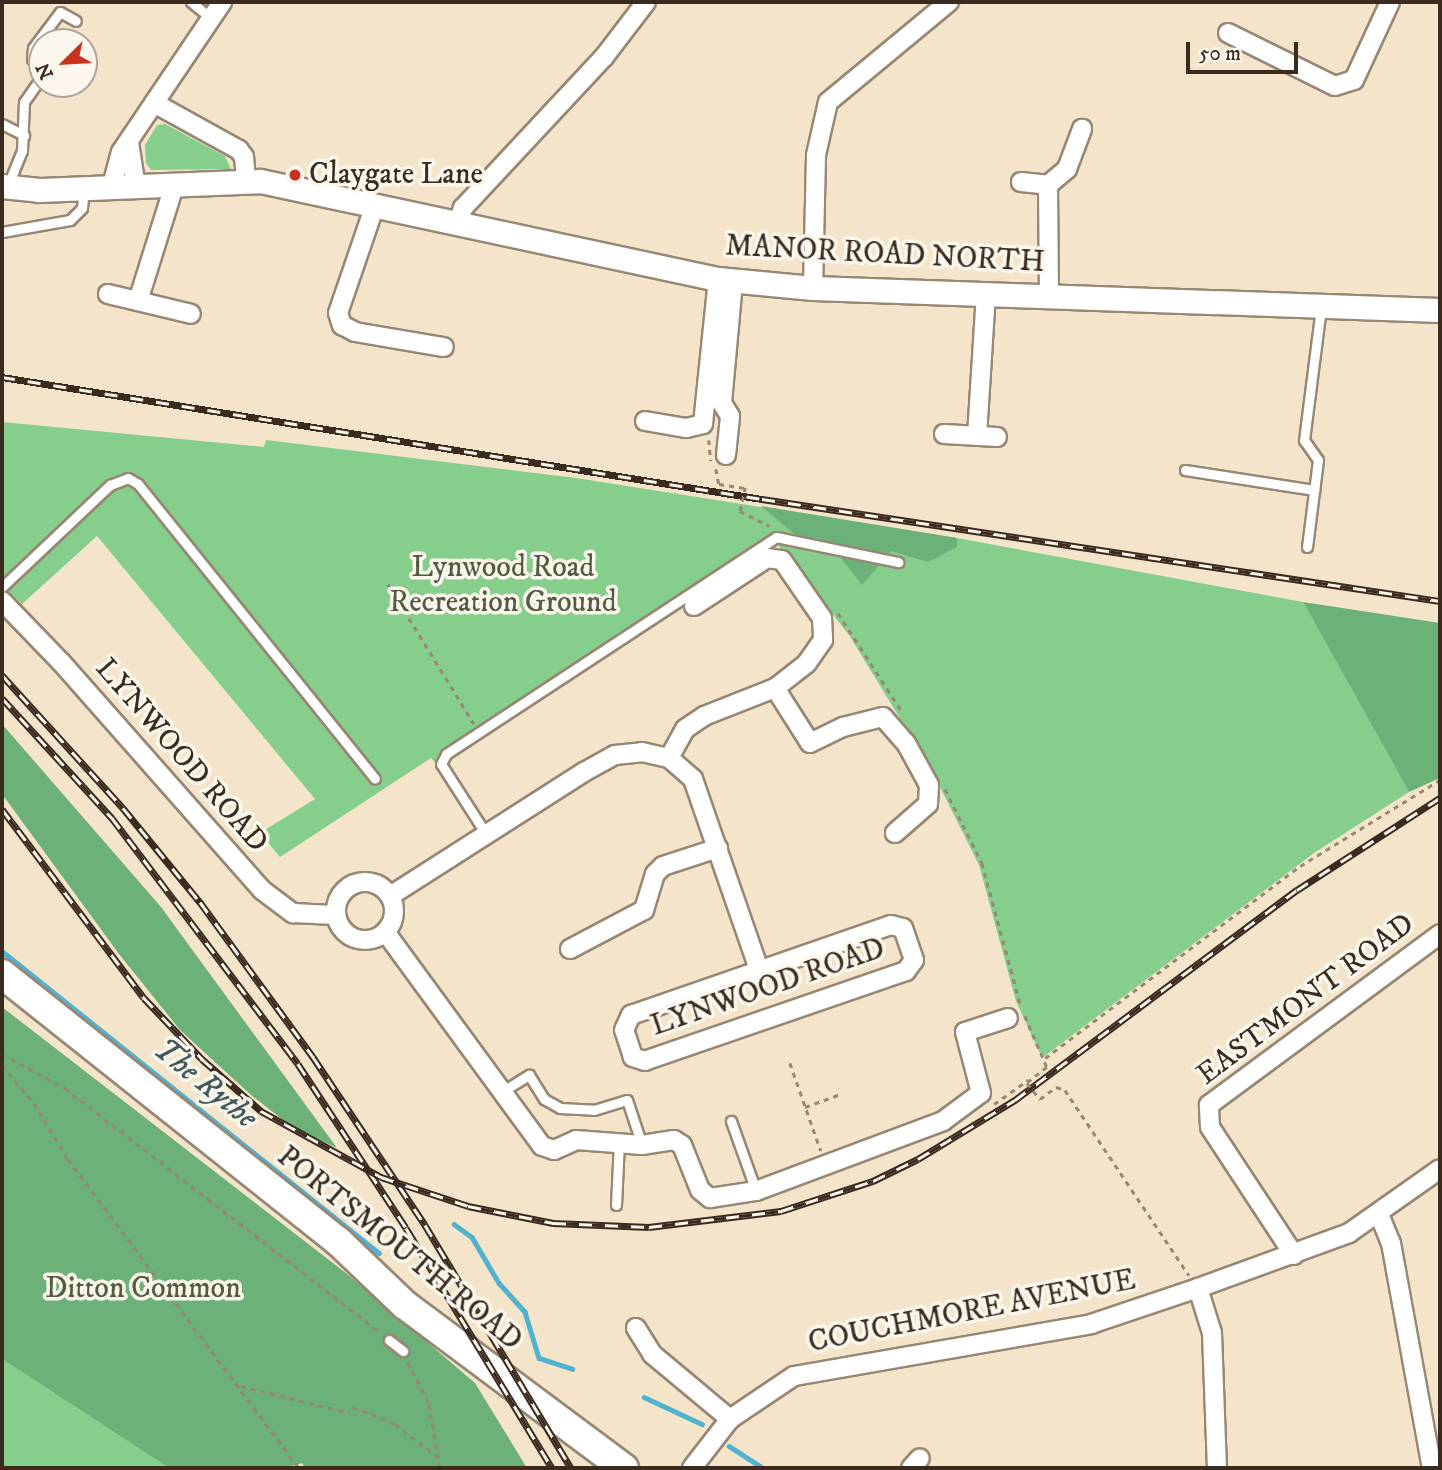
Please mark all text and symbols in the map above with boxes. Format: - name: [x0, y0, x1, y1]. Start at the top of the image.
- north arrow: [28, 28, 98, 98]
- scale bar: [1190, 28, 1302, 72]
- text: 50 m: [1199, 41, 1241, 67]
- text: N: [32, 59, 59, 83]
- place label: Claygate Lane: [309, 157, 483, 193]
- marker: Claygate Lane: [287, 167, 303, 183]
- street label: MANOR ROAD NORTH: [724, 229, 1046, 281]
- park label: Lynwood Road Recreation Ground: [389, 550, 617, 620]
- street label: LYNWOOD ROAD: [87, 652, 275, 860]
- street label: EASTMONT ROAD: [1190, 907, 1422, 1093]
- street label: LYNWOOD ROAD: [646, 931, 890, 1045]
- water label: The Rythe: [145, 1031, 265, 1137]
- street label: PORTSMOUTH ROAD: [269, 1139, 529, 1359]
- street label: COUCHMORE AVENUE: [805, 1263, 1139, 1361]
- park label: Ditton Common: [45, 1271, 241, 1307]

